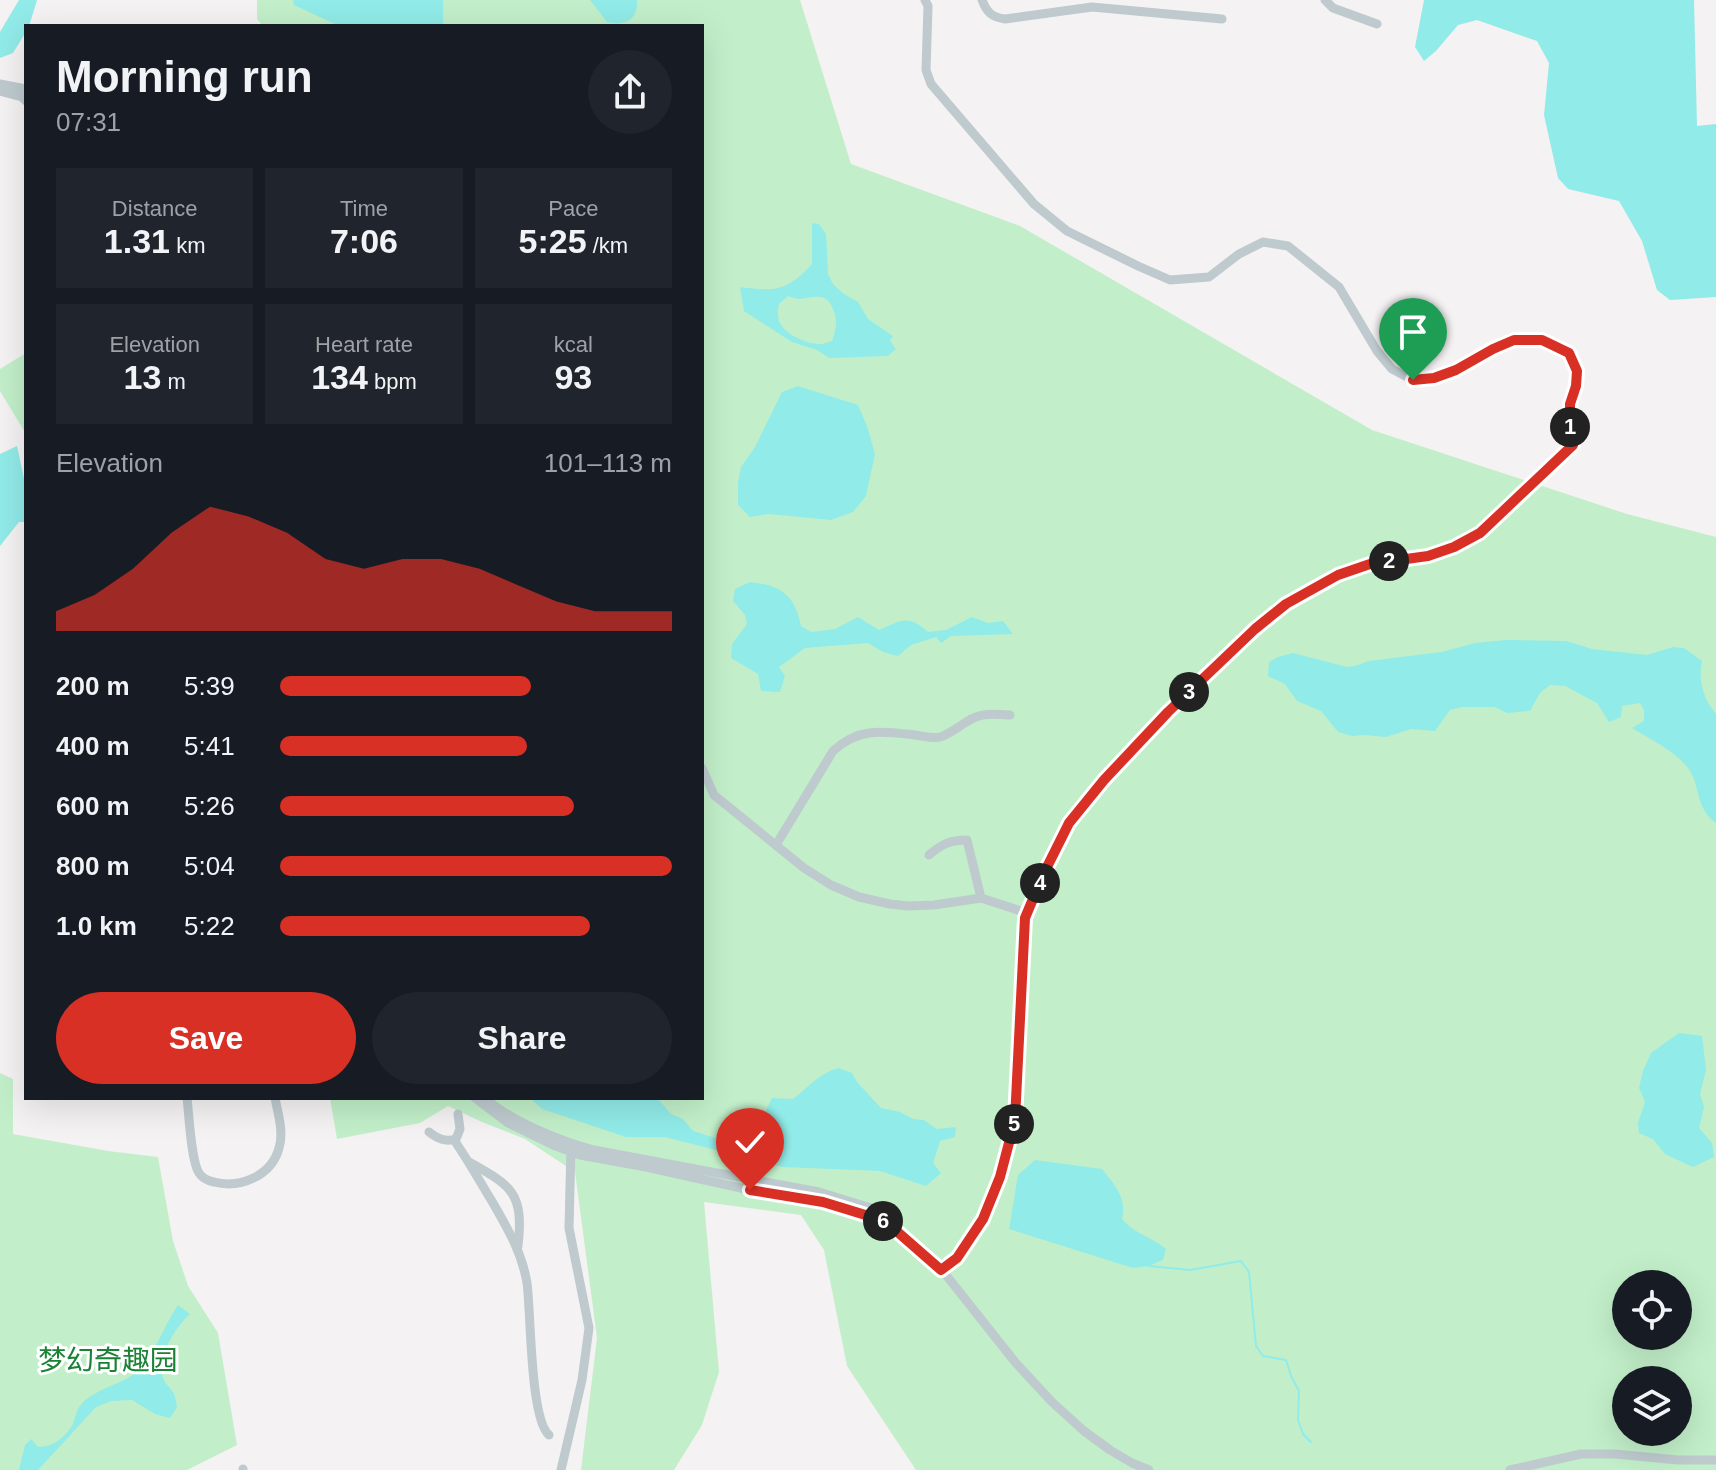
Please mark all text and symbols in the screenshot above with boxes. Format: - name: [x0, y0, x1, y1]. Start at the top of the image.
- button: share: [588, 50, 672, 134]
- text: Morning run: [56, 52, 313, 101]
- text: 07:31: [56, 107, 121, 137]
- text: Distance: [112, 196, 197, 221]
- text: Time: [340, 196, 388, 221]
- text: Pace: [548, 196, 598, 221]
- text: 1.31: [104, 222, 170, 260]
- text: 7:06: [330, 222, 398, 260]
- text: 5:25: [519, 222, 587, 260]
- text: km: [170, 233, 205, 258]
- text: /km: [587, 233, 628, 258]
- pin: [1379, 298, 1447, 380]
- icon: arrive: [1391, 310, 1435, 354]
- text: Elevation: [109, 332, 200, 357]
- text: Heart rate: [315, 332, 413, 357]
- text: kcal: [554, 332, 593, 357]
- text: 13: [124, 358, 161, 396]
- text: 134: [311, 358, 368, 396]
- text: 93: [554, 358, 592, 396]
- text: m: [161, 369, 186, 394]
- text: bpm: [368, 369, 417, 394]
- pin: 1: [1550, 407, 1590, 447]
- text: 1: [1564, 414, 1576, 439]
- text: Elevation: [56, 448, 163, 478]
- text: 101–113 m: [544, 448, 672, 478]
- pin: 2: [1369, 541, 1409, 581]
- text: 2: [1383, 548, 1395, 573]
- text: 200 m: [56, 671, 130, 701]
- text: 5:39: [184, 671, 235, 701]
- pin: 3: [1169, 672, 1209, 712]
- text: 3: [1183, 679, 1195, 704]
- text: 400 m: [56, 731, 130, 761]
- text: 5:41: [184, 731, 235, 761]
- text: 600 m: [56, 791, 130, 821]
- text: 5:26: [184, 791, 235, 821]
- text: 800 m: [56, 851, 130, 881]
- text: 5:04: [184, 851, 235, 881]
- pin: 4: [1020, 863, 1060, 903]
- text: 4: [1034, 870, 1046, 895]
- text: 1.0 km: [56, 911, 137, 941]
- text: 5:22: [184, 911, 235, 941]
- button: Save: [56, 992, 356, 1084]
- button: Share: [372, 992, 672, 1084]
- pin: 5: [994, 1104, 1034, 1144]
- pin: [716, 1108, 784, 1190]
- text: 5: [1008, 1111, 1020, 1136]
- icon: check: [728, 1120, 772, 1164]
- pin: 6: [863, 1201, 903, 1241]
- text: 6: [877, 1208, 889, 1233]
- map controls: [1612, 1270, 1692, 1446]
- button: locate: [1612, 1270, 1692, 1350]
- park label: 梦幻奇趣园: [38, 1345, 178, 1376]
- button: layers: [1612, 1366, 1692, 1446]

